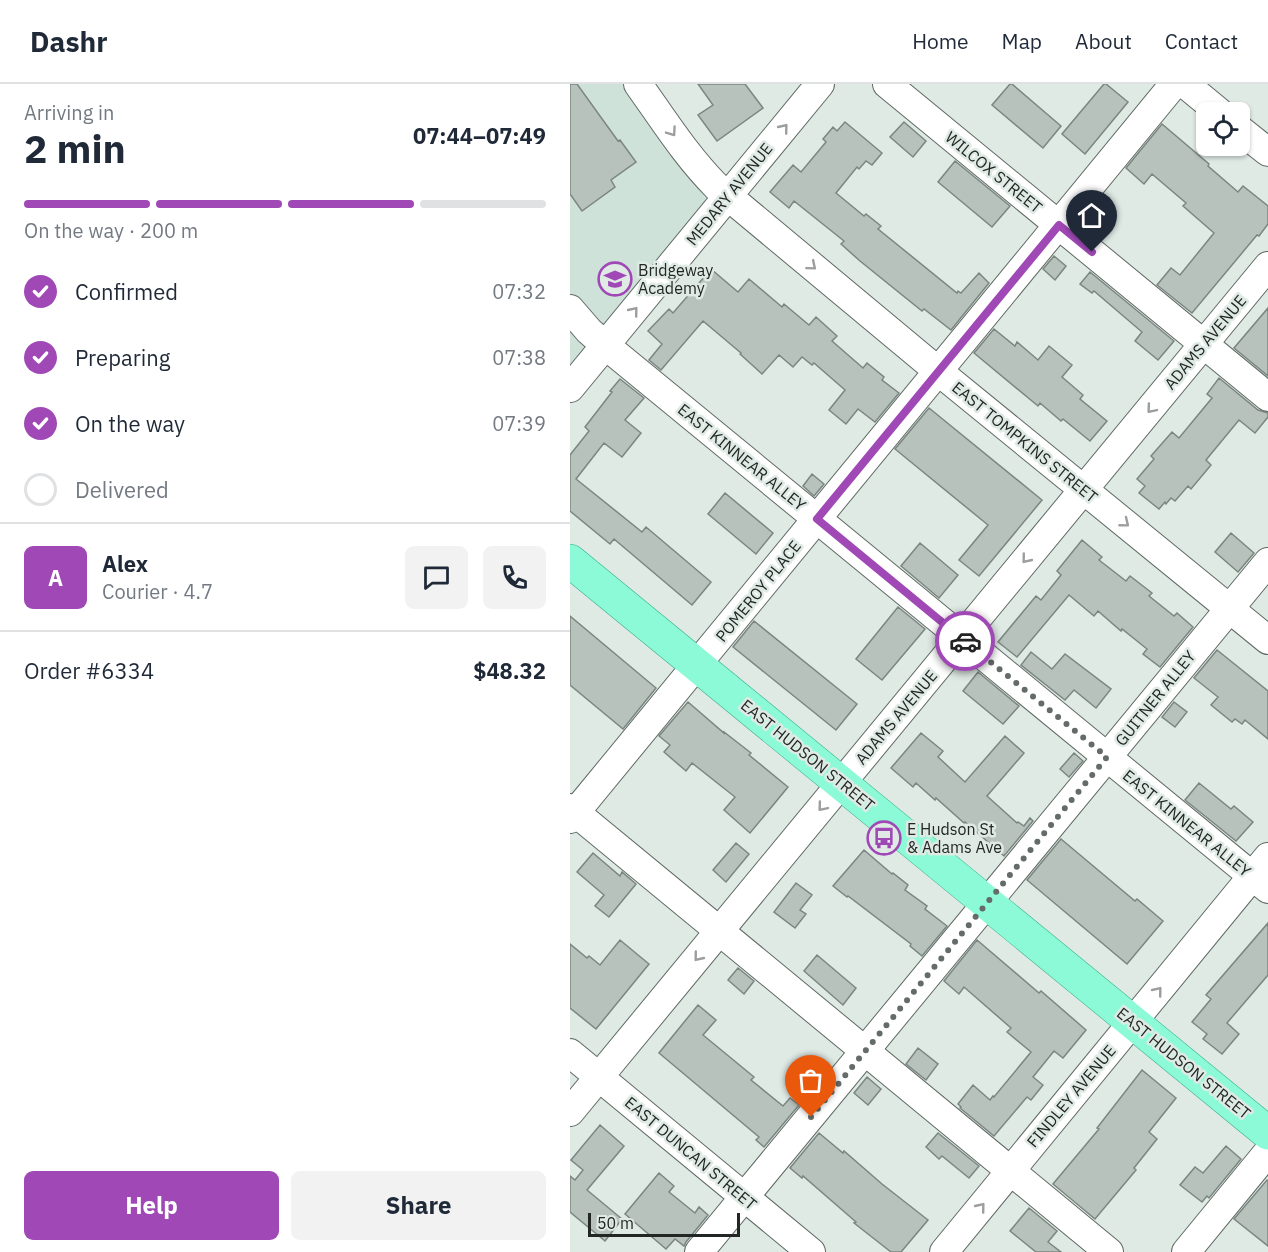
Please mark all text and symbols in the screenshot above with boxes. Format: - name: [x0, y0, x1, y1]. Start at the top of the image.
- text: Dashr: [30, 23, 108, 60]
- text: Home: [912, 27, 969, 55]
- text: Map: [1002, 27, 1042, 55]
- text: About: [1075, 27, 1132, 55]
- text: Contact: [1165, 27, 1238, 55]
- text: Arriving in: [24, 99, 114, 126]
- map controls: [1196, 102, 1250, 156]
- button: locate: [1196, 102, 1250, 156]
- text: 07:44–07:49: [413, 121, 546, 150]
- text: 2 min: [24, 123, 126, 174]
- one-way arrow: [777, 124, 788, 135]
- one-way arrow: [665, 125, 676, 136]
- street label: WILCOX STREET: [942, 127, 1046, 217]
- street label: MEDARY AVENUE: [682, 139, 776, 249]
- pin: [1066, 190, 1117, 252]
- icon: home: [1075, 199, 1108, 232]
- text: On the way · 200 m: [24, 217, 198, 244]
- one-way arrow: [805, 259, 816, 270]
- place label: Bridgeway Academy: [638, 260, 713, 298]
- school or university icon: Bridgeway Academy: [597, 261, 633, 297]
- icon: check: [24, 275, 57, 308]
- text: Confirmed: [75, 277, 178, 306]
- text: 07:32: [492, 278, 546, 305]
- street label: ADAMS AVENUE: [1160, 291, 1250, 393]
- one-way arrow: [626, 307, 637, 318]
- icon: check: [24, 341, 57, 374]
- text: Preparing: [75, 343, 170, 372]
- text: 07:38: [492, 344, 546, 371]
- street label: EAST TOMPKINS STREET: [948, 377, 1102, 507]
- street label: EAST KINNEAR ALLEY: [674, 399, 811, 515]
- one-way arrow: [1147, 402, 1158, 413]
- icon: check: [24, 407, 57, 440]
- text: On the way: [75, 409, 185, 438]
- text: 07:39: [492, 410, 546, 437]
- text: Delivered: [75, 475, 169, 504]
- one-way arrow: [1118, 515, 1129, 526]
- street label: POMEROY PLACE: [711, 536, 805, 646]
- button: chat: [405, 546, 468, 609]
- button: phone: [483, 546, 546, 609]
- text: Alex: [102, 549, 148, 578]
- one-way arrow: [1023, 552, 1034, 563]
- text: A: [48, 563, 63, 592]
- text: Courier · 4.7: [102, 578, 213, 605]
- courier: [935, 611, 995, 671]
- icon: car: [949, 625, 982, 658]
- street label: GUITNER ALLEY: [1110, 646, 1200, 750]
- text: Order #6334: [24, 656, 154, 685]
- text: $48.32: [473, 656, 546, 685]
- street label: ADAMS AVENUE: [851, 666, 941, 768]
- street label: EAST HUDSON STREET: [737, 695, 879, 815]
- street label: EAST KINNEAR ALLEY: [1119, 765, 1256, 881]
- one-way arrow: [819, 800, 830, 811]
- place label: E Hudson St & Adams Ave: [907, 819, 1002, 857]
- bus stop icon: E Hudson St & Adams Ave: [866, 820, 902, 856]
- one-way arrow: [694, 950, 705, 961]
- one-way arrow: [1151, 987, 1162, 998]
- street label: EAST HUDSON STREET: [1113, 1003, 1255, 1123]
- street label: FINDLEY AVENUE: [1022, 1041, 1120, 1151]
- pin: [785, 1055, 836, 1117]
- icon: bag: [794, 1064, 827, 1097]
- street label: EAST DUNCAN STREET: [621, 1092, 761, 1214]
- button: Help: [24, 1171, 279, 1240]
- button: Share: [291, 1171, 546, 1240]
- one-way arrow: [973, 1202, 984, 1213]
- scale bar: [588, 1210, 740, 1238]
- text: 50 m: [597, 1213, 634, 1233]

